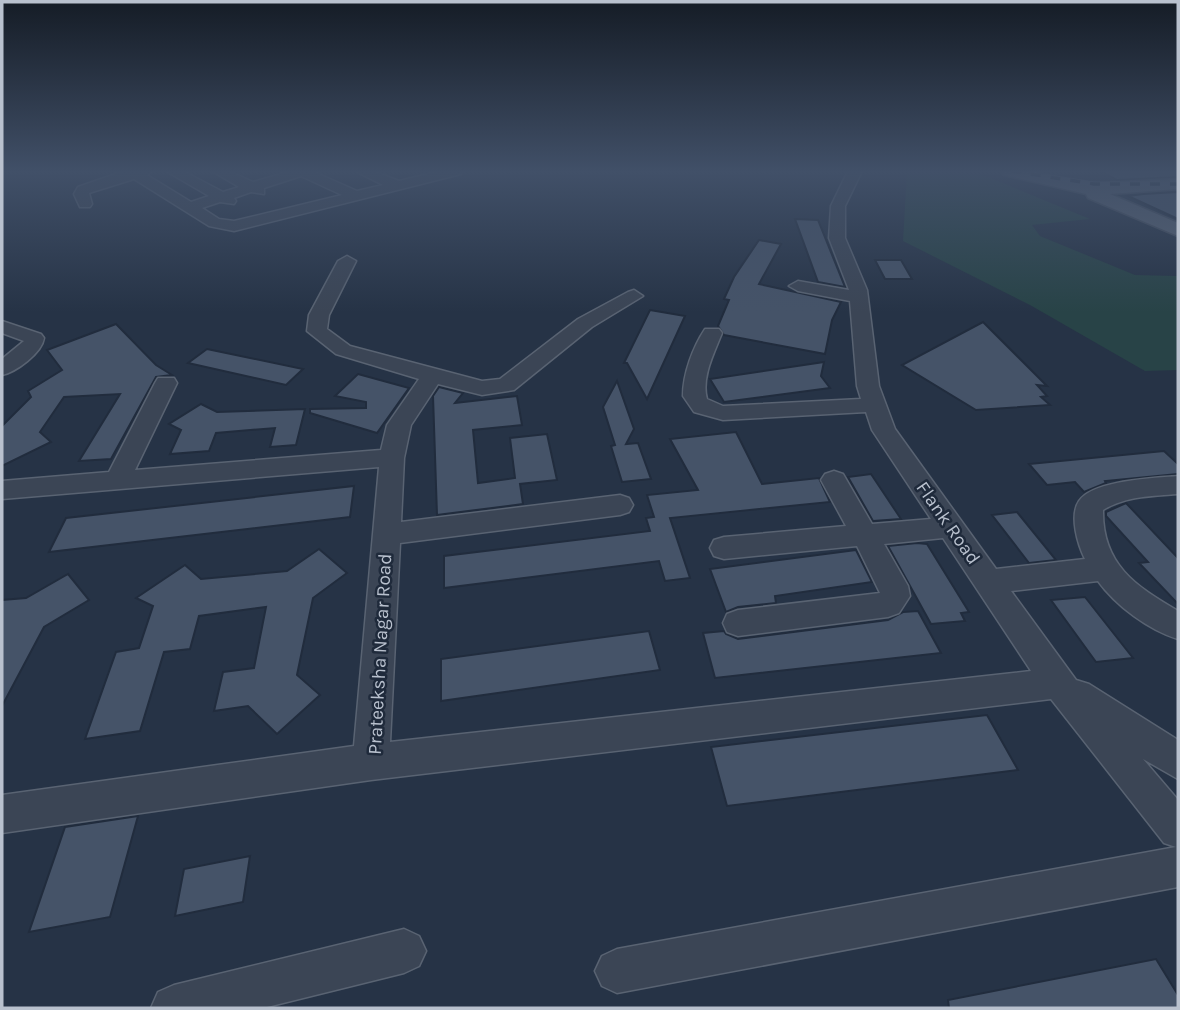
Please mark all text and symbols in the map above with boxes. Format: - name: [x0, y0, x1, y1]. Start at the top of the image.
- street label: Flank Road: [911, 477, 985, 569]
- street label: Prateeksha Nagar Road: [364, 553, 396, 755]

